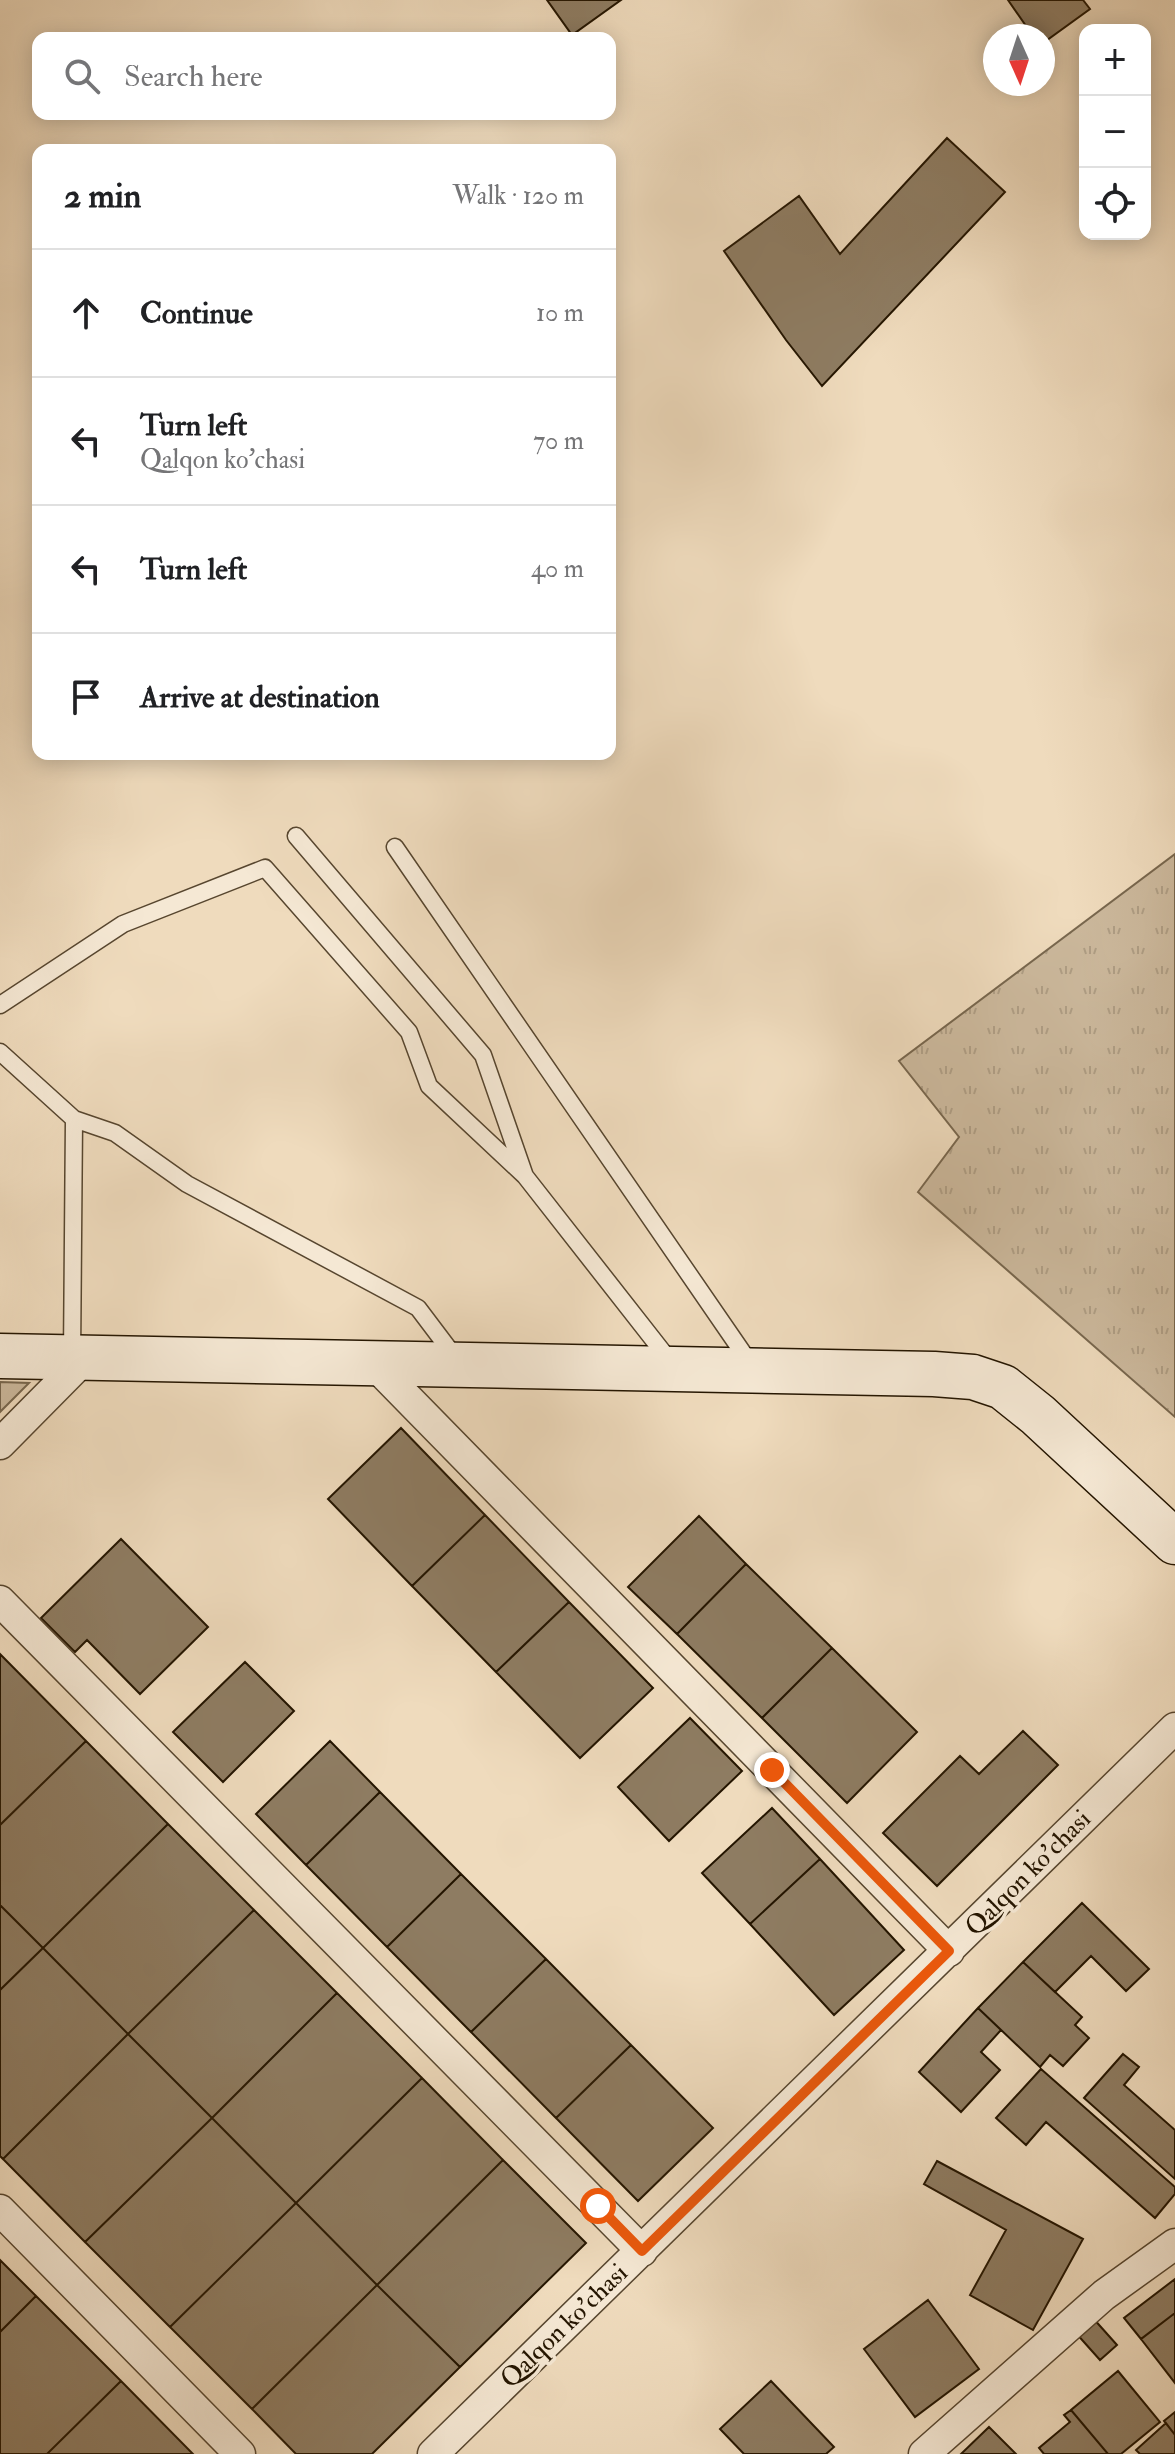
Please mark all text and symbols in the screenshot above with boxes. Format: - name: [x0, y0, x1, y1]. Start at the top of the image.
- north arrow: [983, 24, 1055, 96]
- map controls: [1079, 24, 1151, 240]
- button: +: [1079, 24, 1151, 96]
- search box: [32, 32, 616, 120]
- icon: search: [60, 54, 104, 98]
- text: Search here: [124, 58, 263, 95]
- button: −: [1079, 96, 1151, 168]
- button: locate: [1079, 168, 1151, 240]
- text: 2 min: [64, 175, 141, 218]
- text: Walk · 120 m: [453, 180, 584, 212]
- icon: ahead: [64, 291, 108, 335]
- text: Continue: [140, 295, 253, 332]
- text: 10 m: [536, 297, 584, 329]
- text: Turn left: [140, 407, 247, 444]
- icon: left: [64, 419, 108, 463]
- text: 70 m: [533, 425, 584, 457]
- text: Qalqon ko'chasi: [140, 444, 305, 476]
- icon: left: [64, 547, 108, 591]
- text: Turn left: [140, 551, 247, 588]
- text: 40 m: [531, 553, 584, 585]
- icon: arrive: [64, 675, 108, 719]
- text: Arrive at destination: [140, 679, 380, 716]
- route end: [754, 1752, 790, 1788]
- street label: Qalqon ko'chasi: [958, 1803, 1098, 1943]
- route start: [580, 2188, 616, 2224]
- street label: Qalqon ko'chasi: [493, 2257, 635, 2395]

